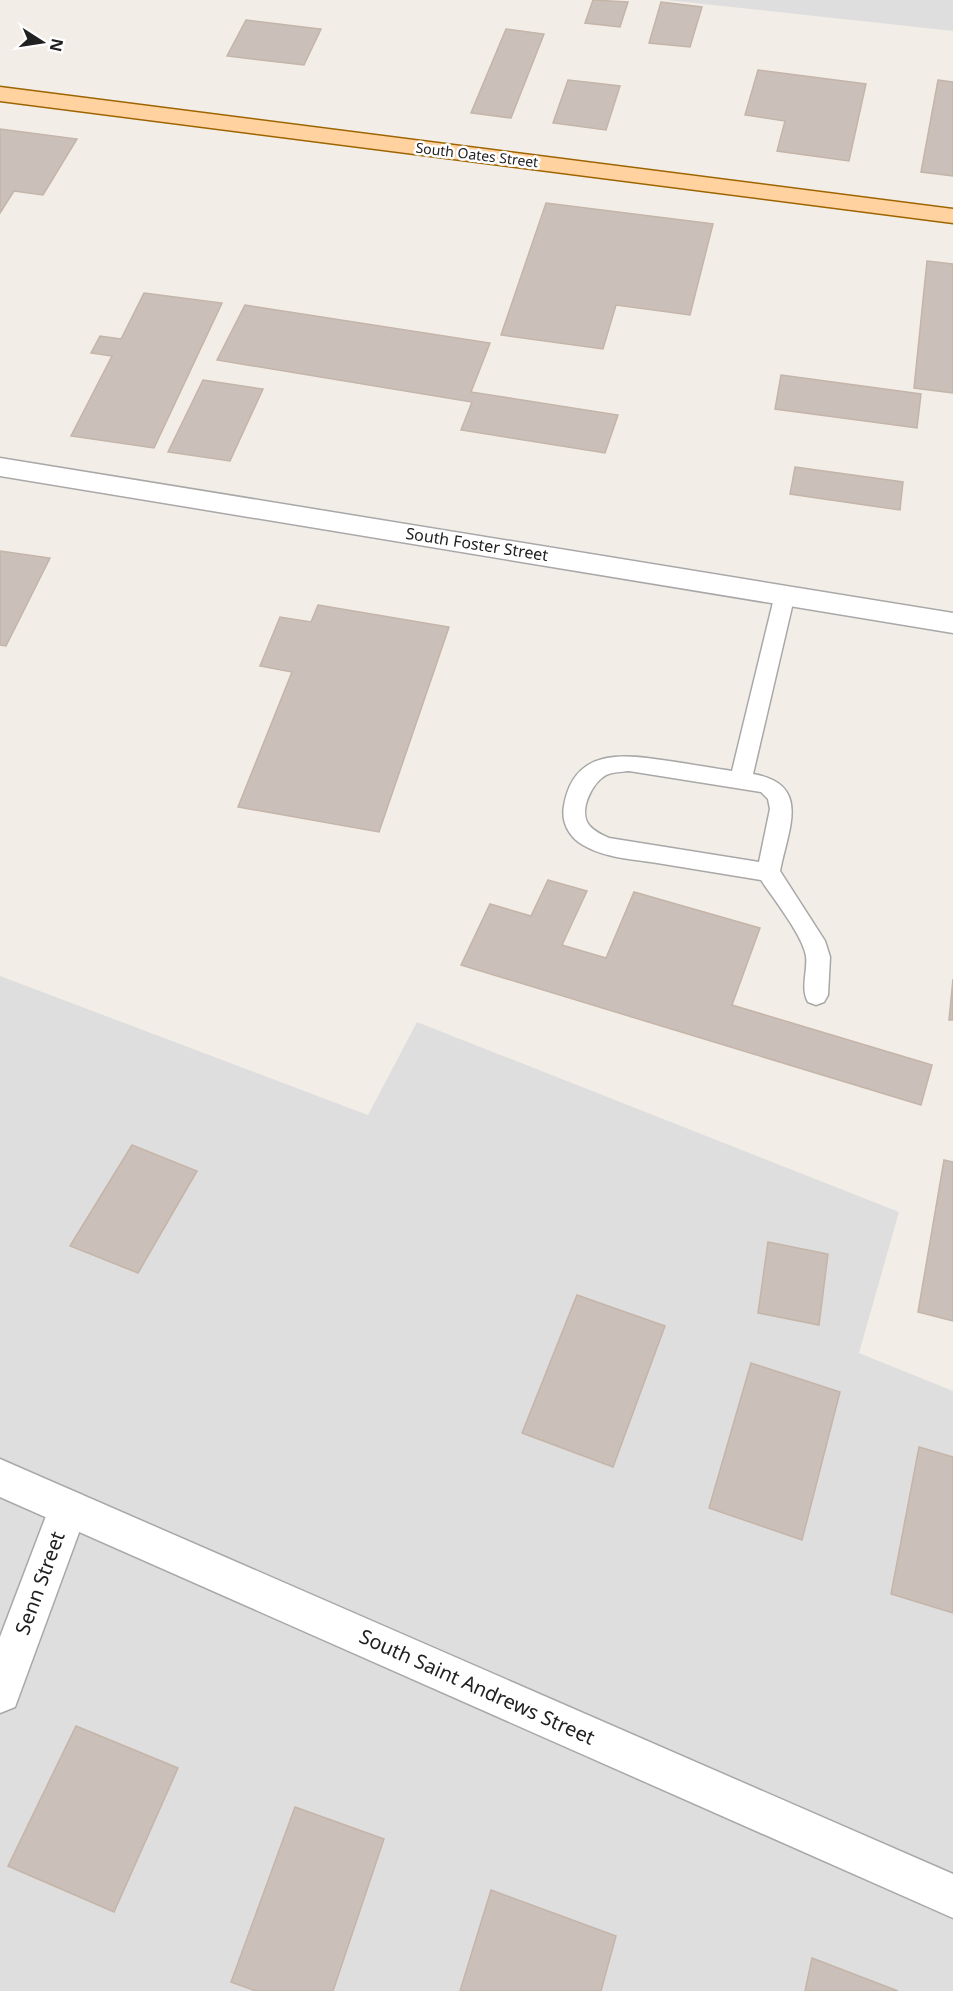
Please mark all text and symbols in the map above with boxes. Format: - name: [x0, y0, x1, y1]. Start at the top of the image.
- north arrow: [12, 12, 72, 72]
- text: N: [45, 36, 69, 54]
- street label: South Oates Street: [415, 138, 539, 171]
- street label: South Foster Street: [404, 522, 550, 566]
- street label: Senn Street: [8, 1527, 71, 1638]
- street label: South Saint Andrews Street: [355, 1622, 599, 1751]

